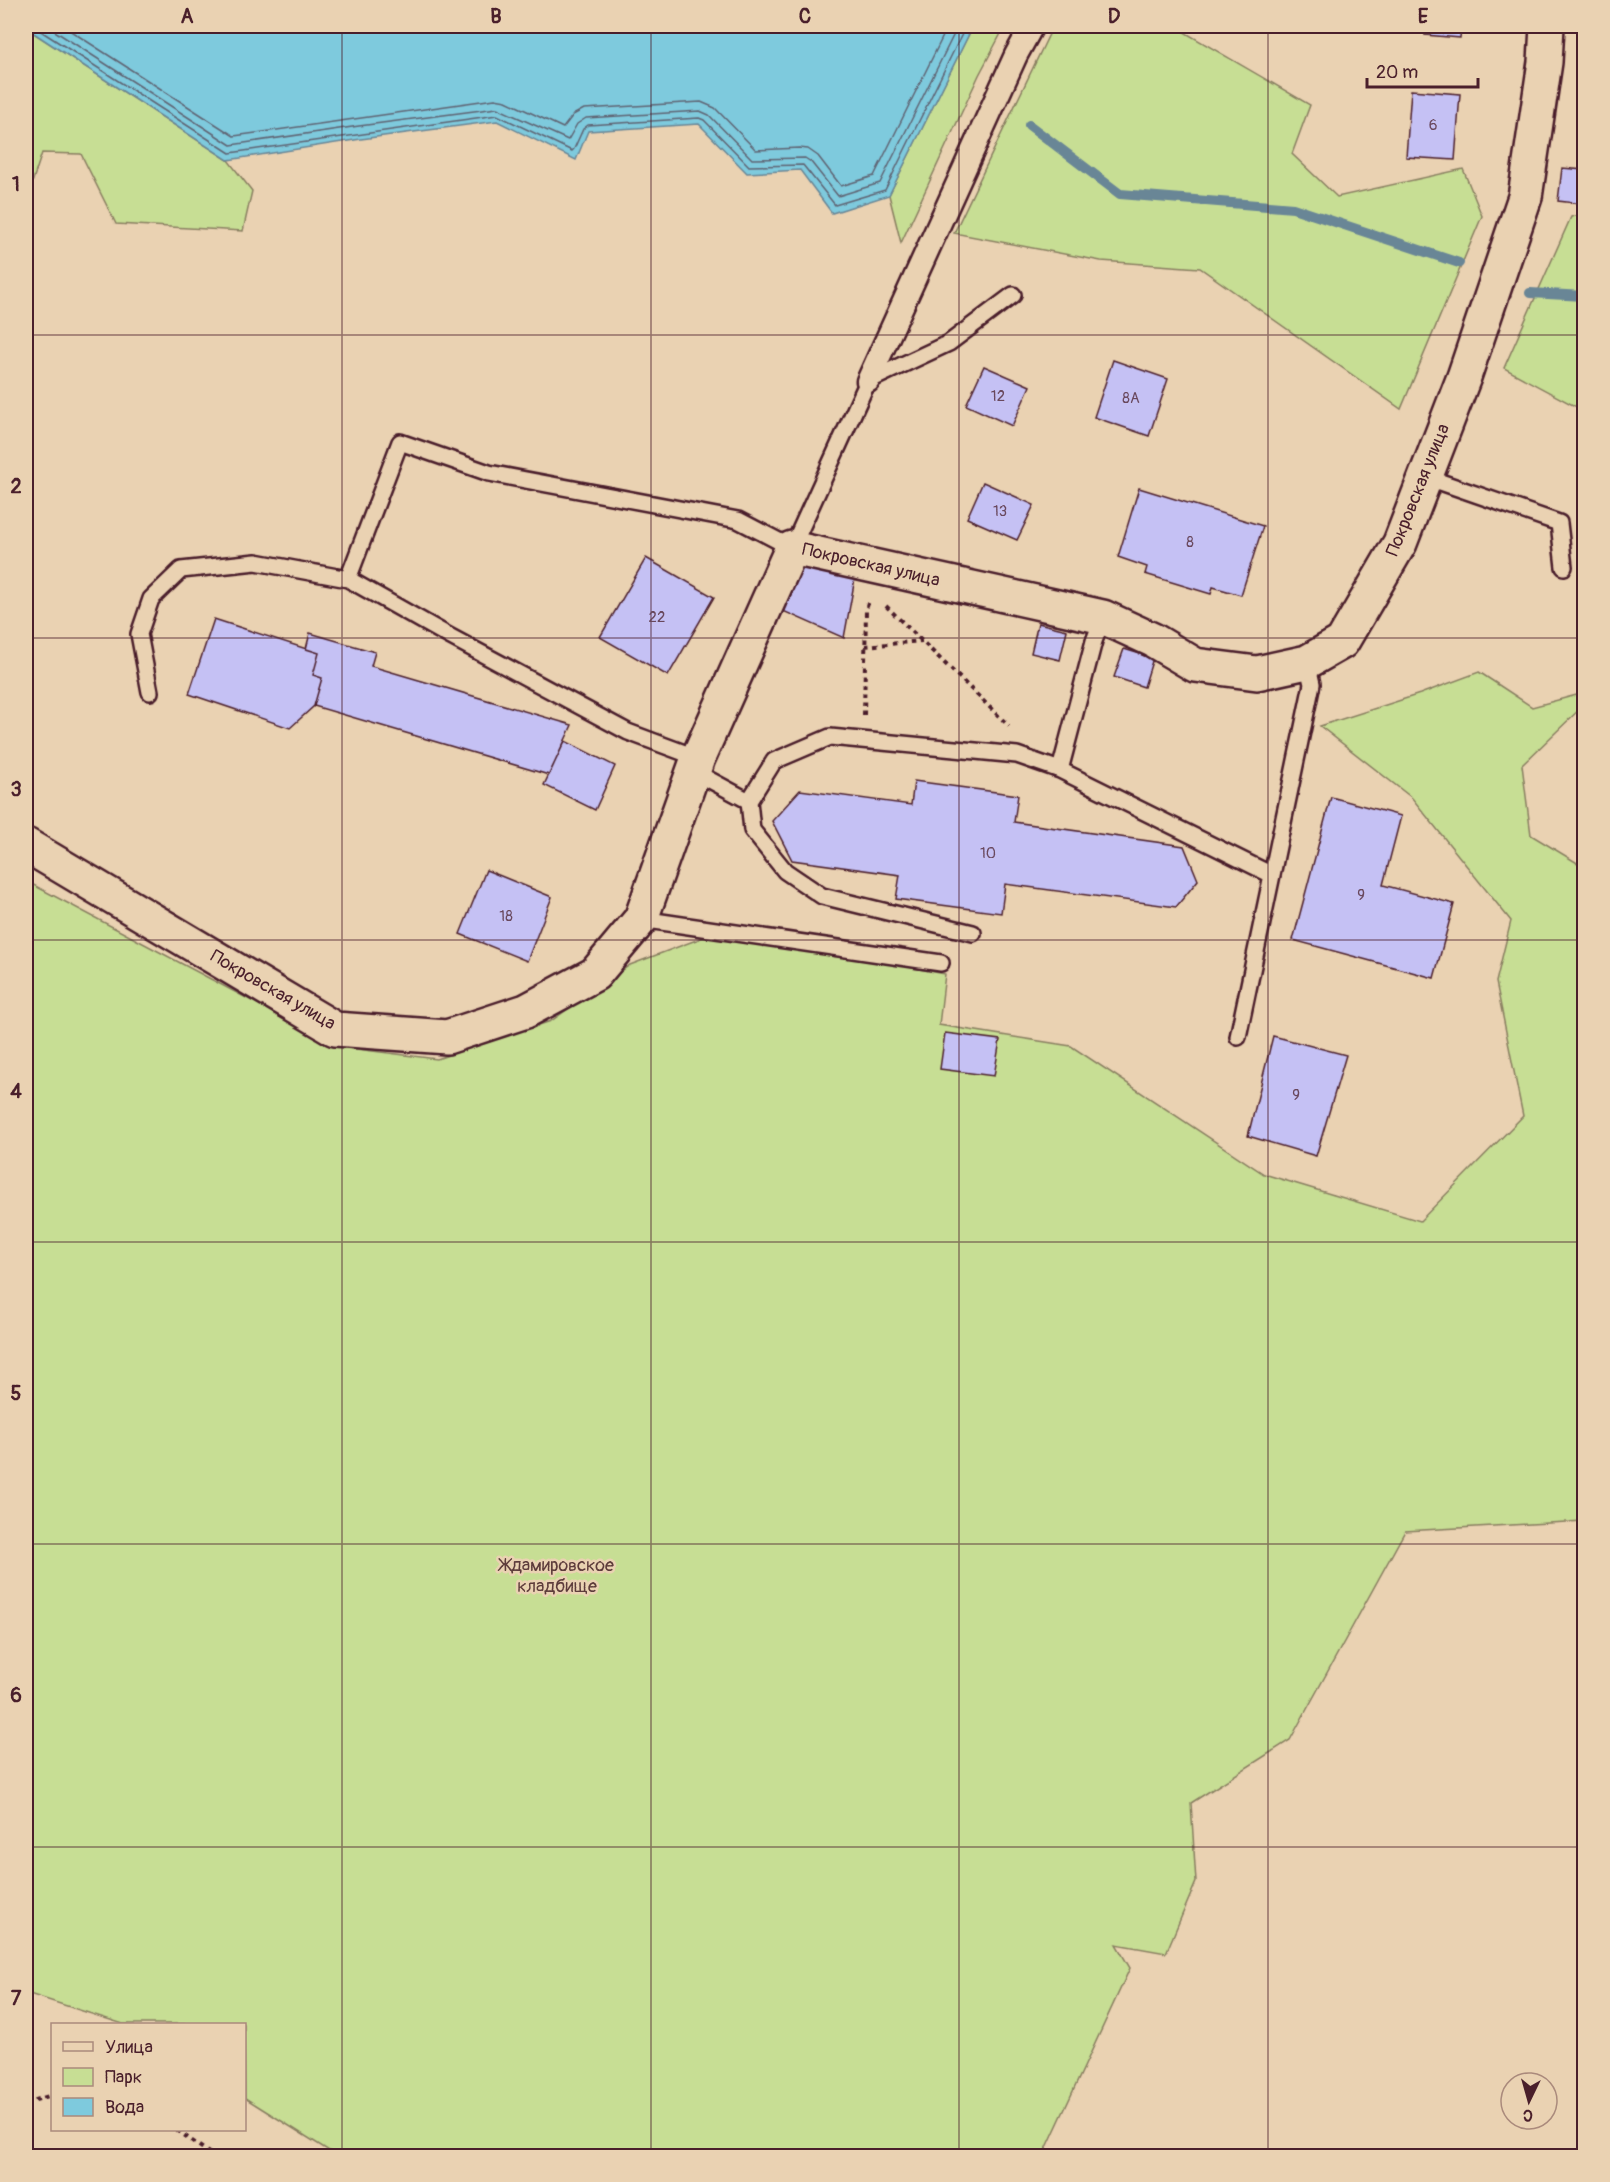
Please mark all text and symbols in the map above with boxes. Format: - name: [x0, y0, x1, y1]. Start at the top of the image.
- text: A: [181, 4, 194, 29]
- text: B: [490, 4, 502, 29]
- text: C: [799, 4, 811, 29]
- text: D: [1108, 4, 1121, 29]
- text: E: [1418, 4, 1429, 29]
- scale bar: [1367, 51, 1478, 89]
- text: 20 m: [1376, 61, 1418, 84]
- house number: 6: [1429, 116, 1437, 135]
- text: 1: [12, 172, 20, 197]
- house number: 12: [991, 387, 1005, 406]
- house number: 8А: [1122, 389, 1140, 408]
- street label: Покровская улица: [1381, 420, 1455, 560]
- text: 2: [10, 474, 22, 499]
- house number: 13: [993, 502, 1007, 521]
- house number: 8: [1186, 533, 1194, 552]
- street label: Покровская улица: [800, 538, 942, 592]
- house number: 22: [649, 608, 665, 627]
- text: 3: [10, 777, 22, 802]
- house number: 10: [980, 844, 996, 863]
- house number: 9: [1357, 886, 1365, 905]
- house number: 18: [499, 907, 513, 926]
- street label: Покровская улица: [206, 945, 340, 1035]
- text: 4: [10, 1079, 22, 1104]
- house number: 9: [1292, 1086, 1300, 1105]
- text: 5: [11, 1381, 22, 1406]
- park label: Ждамировское кладбище: [497, 1554, 614, 1598]
- text: 6: [10, 1683, 22, 1708]
- text: 7: [11, 1986, 22, 2011]
- legend: [51, 2023, 246, 2131]
- text: Улица: [105, 2036, 153, 2059]
- text: Парк: [105, 2066, 142, 2089]
- north arrow: [1499, 2071, 1559, 2131]
- text: Вода: [105, 2096, 144, 2119]
- text: С: [1522, 2105, 1534, 2125]

